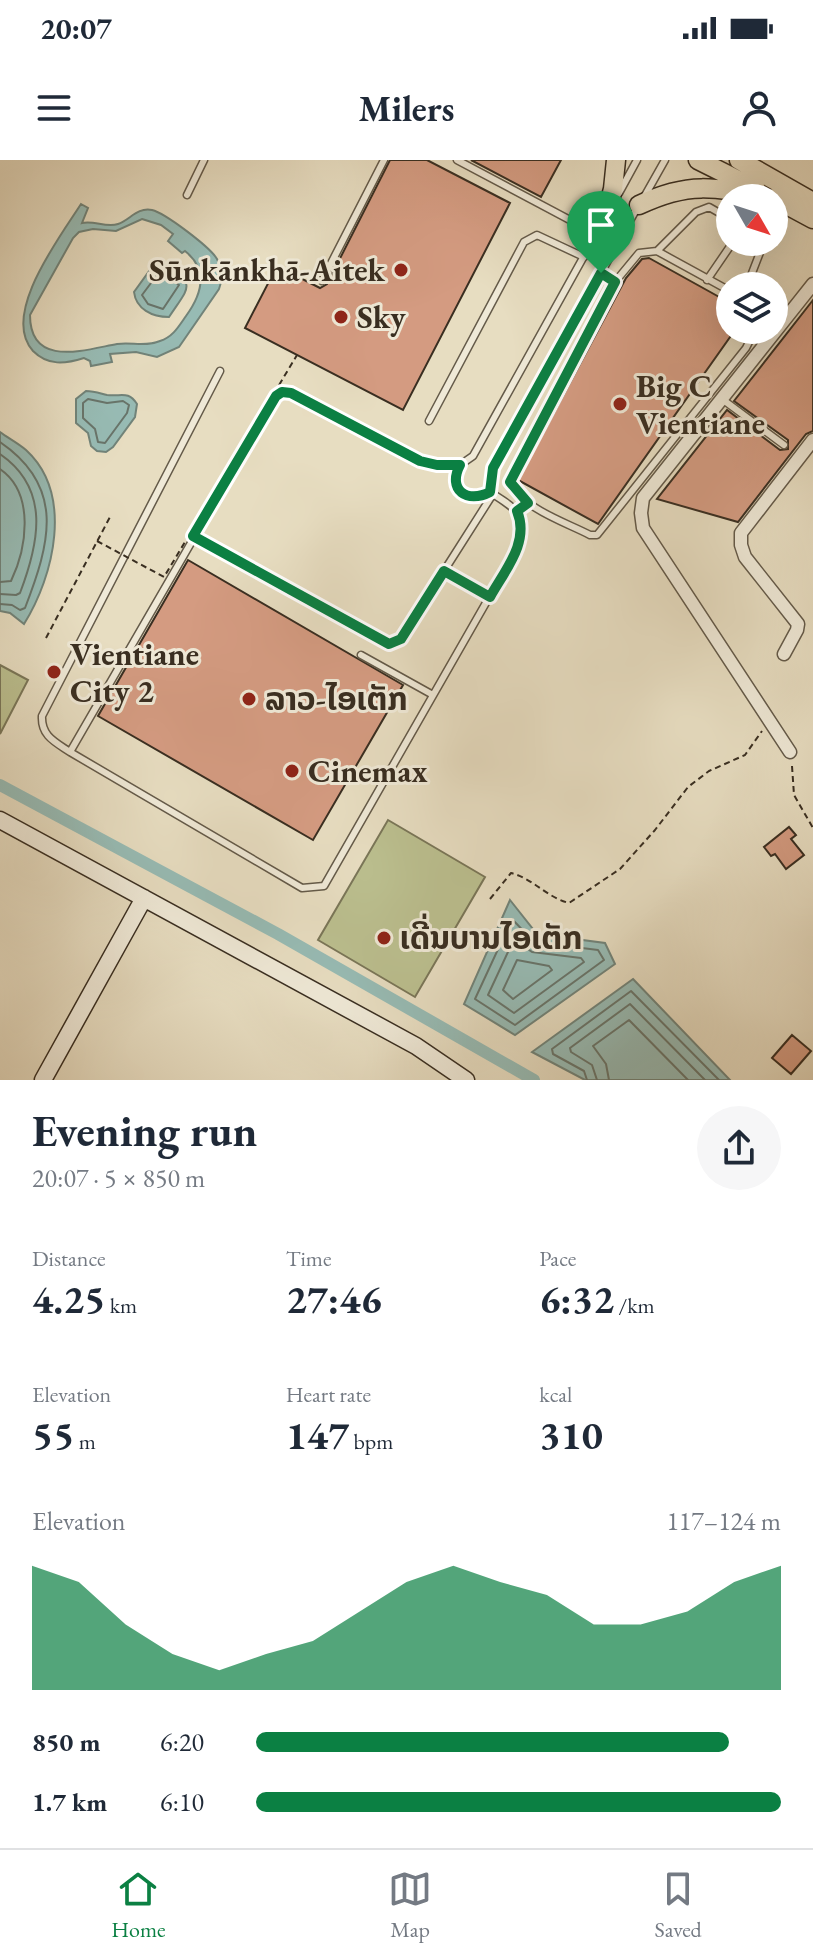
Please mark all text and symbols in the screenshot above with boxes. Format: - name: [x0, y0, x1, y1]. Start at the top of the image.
- text: 20:07: [40, 9, 112, 48]
- text: Milers: [358, 85, 455, 132]
- icon: menu: [32, 86, 76, 130]
- icon: person: [737, 86, 781, 130]
- north arrow: [716, 184, 788, 256]
- map controls: [716, 184, 788, 344]
- pin: [567, 191, 635, 273]
- icon: arrive: [579, 203, 623, 247]
- place label: Sūnkānkhā-Aitek: [149, 249, 386, 291]
- marker: Sūnkānkhā-Aitek: [392, 261, 410, 279]
- button: layers: [716, 272, 788, 344]
- place label: Sky: [357, 296, 406, 338]
- marker: Sky: [332, 308, 350, 326]
- place label: Big C Vientiane: [636, 365, 765, 444]
- marker: Big C Vientiane: [611, 395, 629, 413]
- place label: Vientiane City 2: [70, 633, 199, 712]
- marker: Vientiane City 2: [45, 663, 63, 681]
- place label: ລາວ-ໄອເຕັກ: [265, 678, 407, 720]
- marker: ລາວ-ໄອເຕັກ: [240, 690, 258, 708]
- place label: Cinemax: [308, 750, 428, 792]
- marker: Cinemax: [283, 762, 301, 780]
- place label: ເດີ່ນບານໄອເຕັກ: [400, 913, 582, 959]
- marker: ເດີ່ນບານໄອເຕັກ: [375, 929, 393, 947]
- text: Evening run: [32, 1102, 257, 1159]
- button: share: [697, 1106, 781, 1190]
- text: 20:07 · 5 × 850 m: [32, 1161, 205, 1195]
- text: Distance: [32, 1244, 105, 1273]
- text: Time: [286, 1244, 331, 1273]
- text: Pace: [539, 1244, 576, 1273]
- text: 4.25: [32, 1273, 105, 1325]
- text: 27:46: [286, 1273, 382, 1325]
- text: 6:32: [539, 1273, 614, 1325]
- text: km: [105, 1291, 137, 1320]
- text: /km: [614, 1291, 655, 1320]
- text: Elevation: [32, 1380, 111, 1409]
- text: Heart rate: [286, 1380, 371, 1409]
- text: kcal: [539, 1380, 572, 1409]
- text: 55: [32, 1409, 74, 1461]
- text: 147: [286, 1409, 349, 1461]
- text: 310: [539, 1409, 603, 1461]
- text: m: [74, 1427, 96, 1456]
- text: bpm: [349, 1427, 393, 1456]
- text: Elevation: [32, 1504, 126, 1538]
- text: 117–124 m: [666, 1504, 781, 1538]
- text: 850 m: [32, 1725, 100, 1759]
- text: 6:20: [160, 1725, 204, 1759]
- text: 1.7 km: [32, 1785, 107, 1819]
- text: 6:10: [160, 1785, 204, 1819]
- tab: Home: [111, 1867, 166, 1944]
- tab: Map: [388, 1867, 432, 1944]
- tab: Saved: [655, 1867, 702, 1944]

